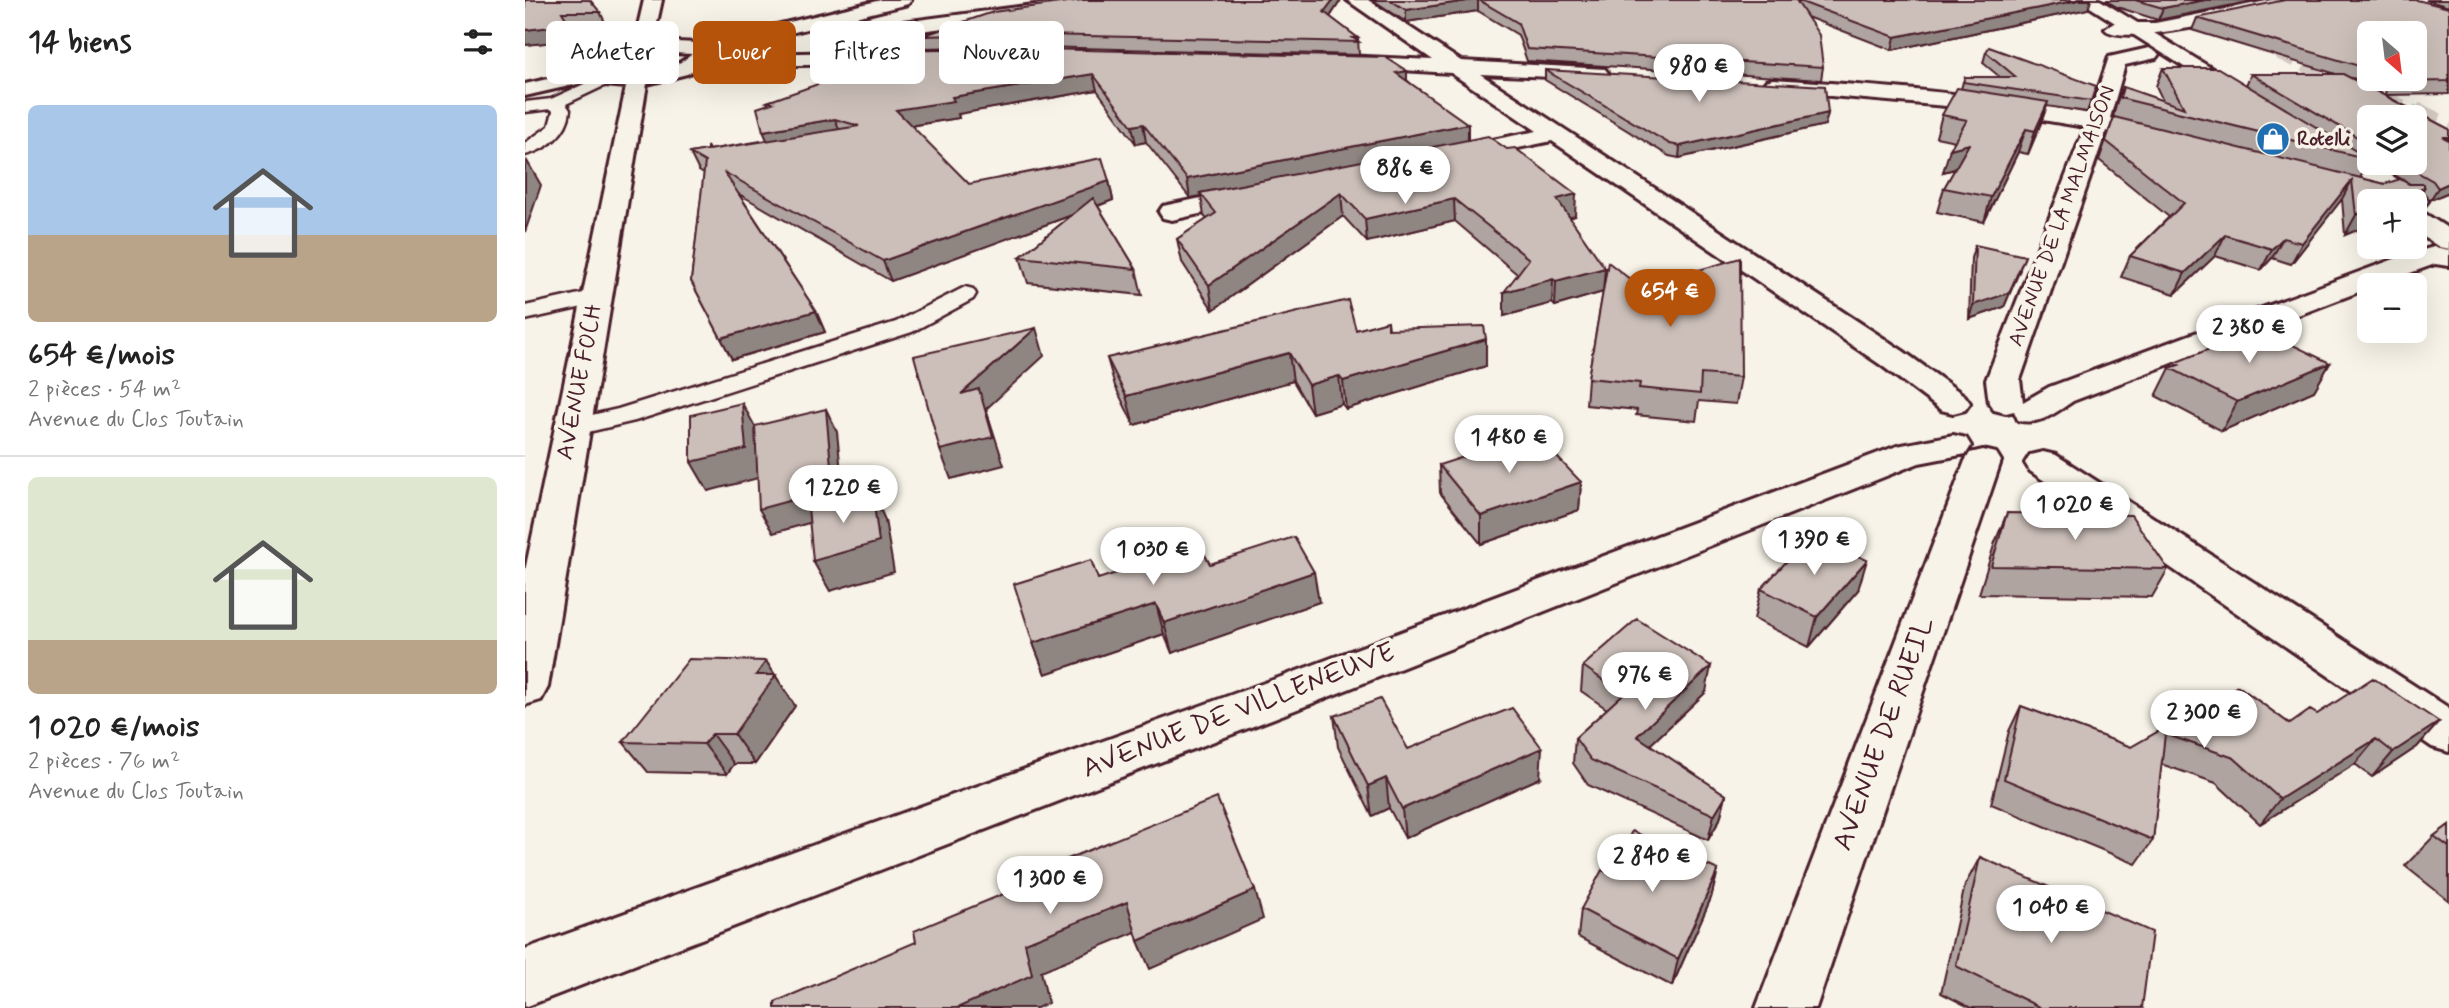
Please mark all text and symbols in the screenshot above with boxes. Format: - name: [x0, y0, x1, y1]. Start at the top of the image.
- chip: Acheter: [546, 21, 679, 84]
- chip: Louer: [693, 21, 796, 84]
- chip: Filtres: [810, 21, 925, 84]
- chip: Nouveau: [939, 21, 1064, 84]
- north arrow: [2357, 21, 2427, 91]
- map controls: [2357, 21, 2427, 343]
- text: 14 biens: [28, 23, 132, 62]
- icon: filters: [459, 23, 497, 61]
- pin: 980 €: [1650, 44, 1748, 104]
- text: 980 €: [1669, 52, 1729, 82]
- street label: AVENUE DE LA MALMAISON: [2002, 82, 2122, 350]
- button: layers: [2357, 105, 2427, 175]
- shop icon: Rotelli: [2254, 120, 2292, 158]
- place label: Rotelli: [2297, 125, 2351, 153]
- pin: 886 €: [1356, 146, 1454, 206]
- icon: home: [200, 150, 326, 276]
- text: 886 €: [1376, 154, 1434, 184]
- button: +: [2357, 189, 2427, 259]
- pin: 654 €: [1621, 270, 1719, 329]
- button: −: [2357, 273, 2427, 343]
- text: 654 €: [1641, 277, 1699, 307]
- street label: AVENUE FOCH: [550, 301, 610, 463]
- pin: 2 380 €: [2184, 306, 2314, 365]
- text: 2 380 €: [2212, 313, 2286, 343]
- text: 654 €/mois: [28, 336, 175, 375]
- text: 2 pièces · 54 m²: [28, 375, 181, 405]
- text: Avenue du Clos Toutain: [28, 405, 244, 435]
- pin: 1 480 €: [1444, 416, 1574, 475]
- text: 1 480 €: [1470, 423, 1548, 453]
- pin: 1 220 €: [778, 466, 908, 525]
- text: 1 220 €: [805, 473, 881, 503]
- pin: 1 020 €: [2010, 482, 2140, 542]
- text: 1 020 €: [2036, 490, 2114, 520]
- pin: 1 390 €: [1749, 518, 1879, 577]
- icon: home: [200, 522, 326, 648]
- text: 1 390 €: [1778, 525, 1850, 555]
- pin: 1 030 €: [1088, 528, 1218, 587]
- text: 1 030 €: [1116, 535, 1190, 565]
- street label: AVENUE DE RUEIL: [1825, 611, 1944, 856]
- street label: AVENUE DE VILLENEUVE: [1077, 634, 1401, 788]
- pin: 976 €: [1596, 652, 1694, 712]
- text: 976 €: [1617, 660, 1673, 690]
- pin: 2 300 €: [2139, 690, 2269, 750]
- text: 2 300 €: [2166, 698, 2242, 728]
- text: 1 020 €/mois: [28, 708, 199, 747]
- text: 2 pièces · 76 m²: [28, 747, 180, 777]
- text: Avenue du Clos Toutain: [28, 777, 244, 807]
- pin: 2 840 €: [1587, 834, 1717, 894]
- text: 2 840 €: [1613, 842, 1691, 872]
- pin: 1 300 €: [985, 856, 1115, 916]
- text: 1 300 €: [1013, 864, 1087, 894]
- pin: 1 040 €: [1986, 886, 2116, 945]
- text: 1 040 €: [2012, 893, 2090, 923]

